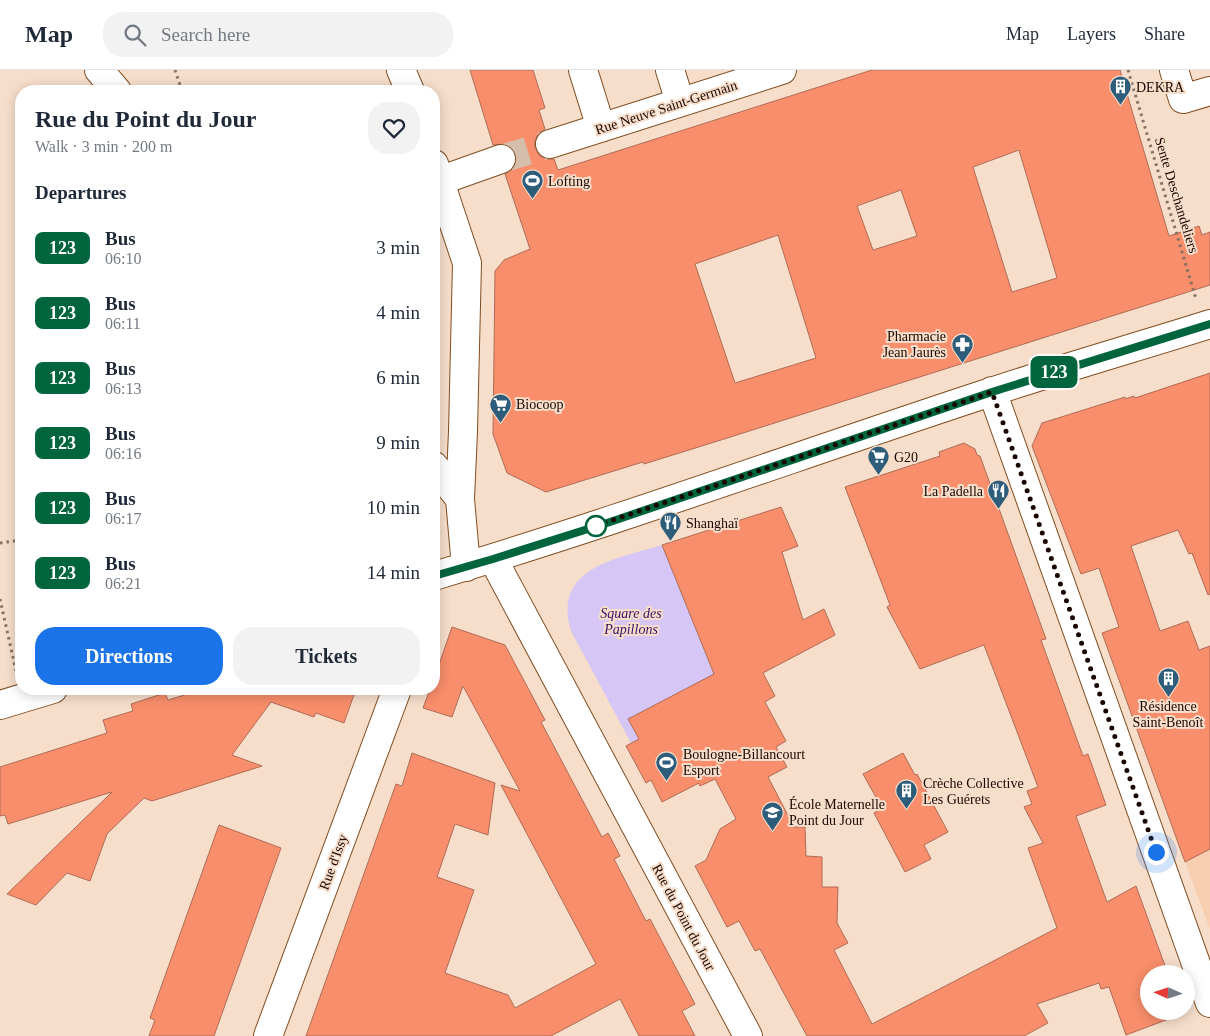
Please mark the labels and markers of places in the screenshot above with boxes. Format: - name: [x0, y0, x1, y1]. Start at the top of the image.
- building icon: DEKRA: [1108, 75, 1132, 106]
- place label: DEKRA: [1136, 80, 1185, 95]
- sports icon: Lofting: [520, 169, 544, 200]
- place label: Lofting: [548, 174, 590, 189]
- place label: Pharmacie Jean Jaurès: [883, 329, 946, 360]
- pharmacy icon: Pharmacie Jean Jaurès: [950, 332, 974, 363]
- supermarket icon: Biocoop: [488, 392, 512, 423]
- place label: Biocoop: [516, 397, 563, 412]
- supermarket icon: G20: [866, 445, 890, 476]
- place label: G20: [894, 450, 918, 465]
- restaurant icon: La Padella: [987, 479, 1011, 510]
- place label: La Padella: [924, 484, 984, 499]
- restaurant icon: Shanghaï: [658, 511, 682, 542]
- unlabelled marker: [585, 515, 607, 537]
- place label: Shanghaï: [686, 516, 738, 531]
- building icon: Résidence Saint-Benoît: [1156, 666, 1180, 697]
- place label: Résidence Saint-Benoît: [1133, 699, 1203, 730]
- place label: Boulogne-Billancourt Esport: [683, 747, 805, 778]
- sports icon: Boulogne-Billancourt Esport: [655, 750, 679, 781]
- place label: Crèche Collective Les Guérets: [923, 776, 1024, 807]
- building icon: Crèche Collective Les Guérets: [895, 779, 919, 810]
- place label: École Maternelle Point du Jour: [789, 796, 885, 828]
- school or university icon: École Maternelle Point du Jour: [761, 800, 785, 831]

